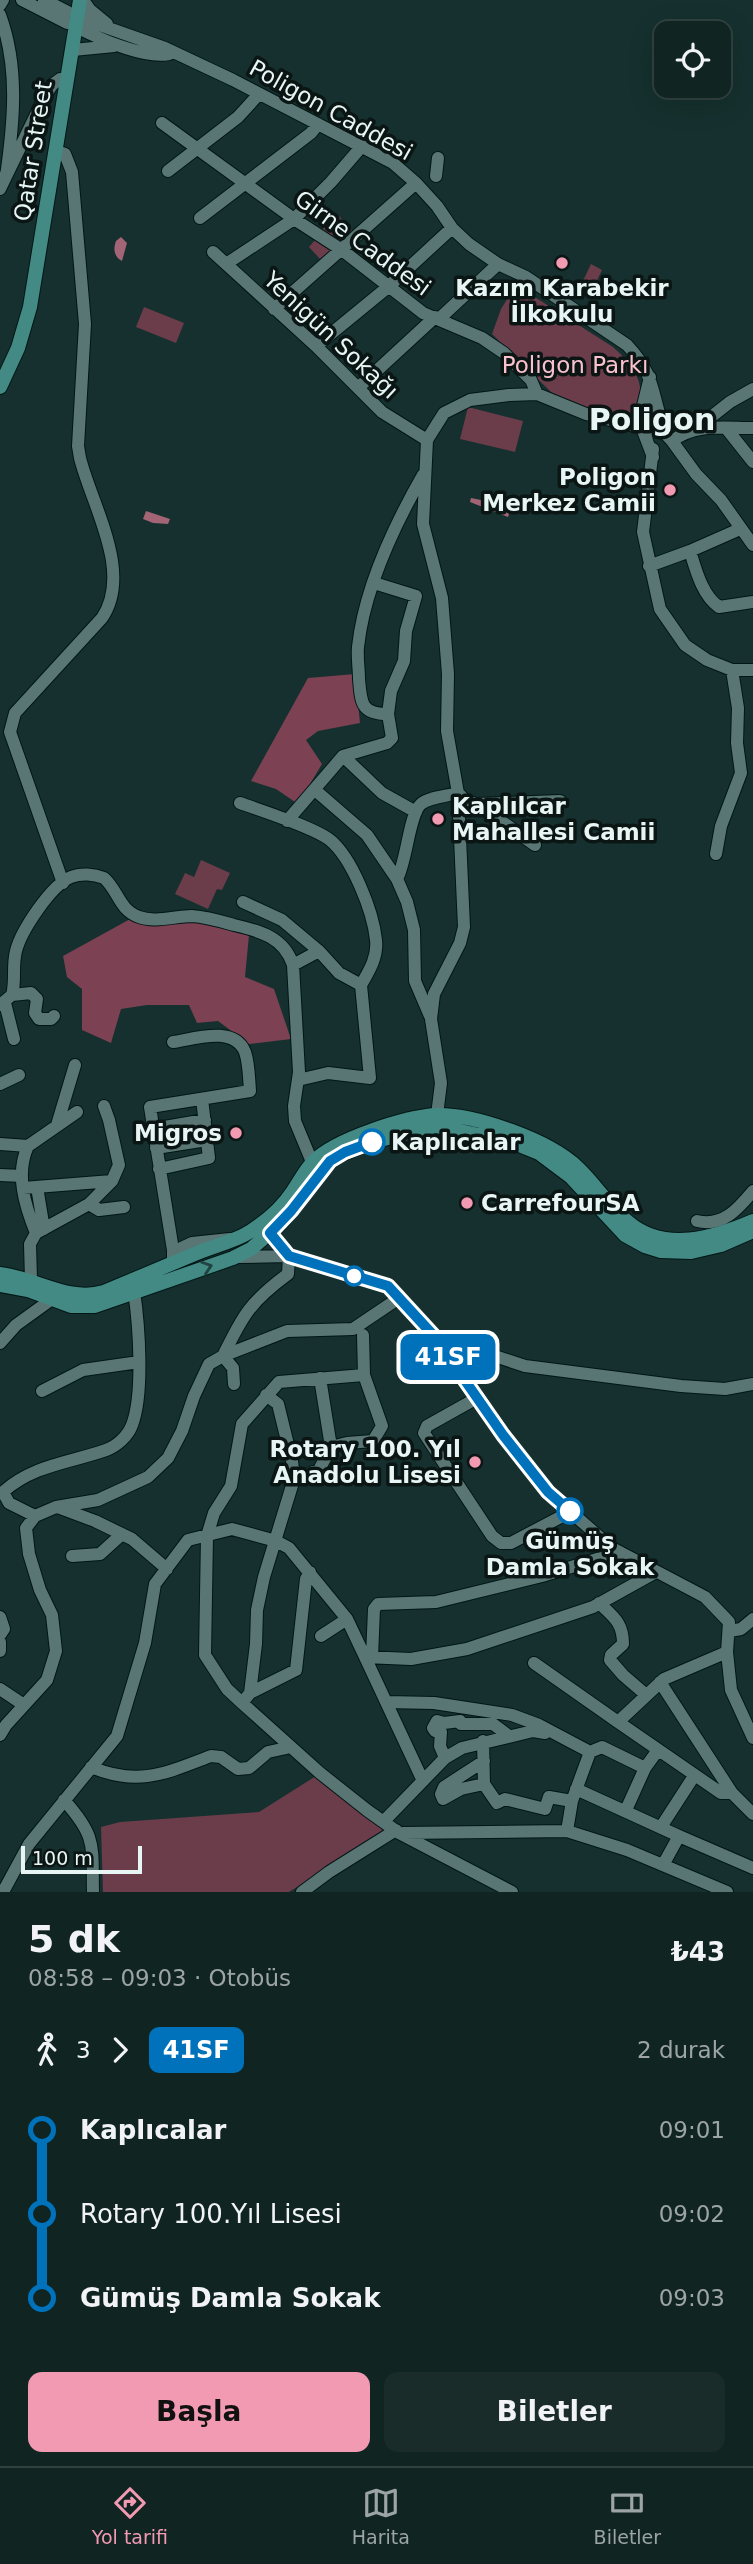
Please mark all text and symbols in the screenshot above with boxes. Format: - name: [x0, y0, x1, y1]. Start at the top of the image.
- map controls: [654, 21, 731, 98]
- button: locate: [654, 21, 731, 98]
- street label: Poligon Caddesi: [245, 54, 417, 166]
- street label: Qatar Street: [9, 79, 57, 223]
- street label: Girne Caddesi: [290, 185, 436, 301]
- marker: Kazım Karabekir İlkokulu: [554, 255, 570, 271]
- street label: Yenigün Sokağı: [258, 266, 403, 404]
- place label: Kazım Karabekir İlkokulu: [455, 275, 669, 327]
- park label: Poligon Parkı: [502, 352, 648, 378]
- district label: Poligon: [589, 402, 715, 437]
- place label: Poligon Merkez Camii: [482, 464, 656, 516]
- marker: Poligon Merkez Camii: [662, 482, 678, 498]
- place label: Kaplılcar Mahallesi Camii: [452, 793, 655, 845]
- marker: Kaplılcar Mahallesi Camii: [430, 811, 446, 827]
- place label: Migros: [134, 1120, 222, 1146]
- marker: Migros: [228, 1125, 244, 1141]
- marker: Kaplıcalar: [359, 1129, 385, 1155]
- place label: Kaplıcalar: [391, 1129, 521, 1155]
- place label: CarrefourSA: [481, 1190, 640, 1216]
- marker: CarrefourSA: [459, 1195, 475, 1211]
- one-way arrow: [201, 1261, 213, 1275]
- unlabelled marker: [344, 1266, 364, 1286]
- line badge: 41SF: [399, 1334, 497, 1380]
- text: 41SF: [414, 1343, 482, 1371]
- place label: Rotary 100. Yıl Anadolu Lisesi: [269, 1436, 461, 1488]
- marker: Rotary 100. Yıl Anadolu Lisesi: [467, 1454, 483, 1470]
- marker: Gümüş Damla Sokak: [557, 1498, 583, 1524]
- place label: Gümüş Damla Sokak: [486, 1528, 655, 1580]
- scale bar: [21, 1843, 142, 1875]
- text: 100 m: [32, 1847, 93, 1869]
- text: 5 dk: [28, 1917, 120, 1961]
- text: ₺43: [671, 1937, 725, 1967]
- text: 08:58 – 09:03 · Otobüs: [28, 1965, 291, 1991]
- icon: walk: [28, 2031, 66, 2069]
- icon: forward: [101, 2031, 139, 2069]
- text: 41SF: [163, 2036, 230, 2064]
- text: 3: [76, 2037, 91, 2063]
- text: 2 durak: [637, 2037, 725, 2063]
- text: Kaplıcalar: [80, 2115, 226, 2145]
- text: 09:01: [659, 2117, 725, 2143]
- text: Rotary 100.Yıl Lisesi: [80, 2199, 342, 2229]
- text: 09:02: [659, 2201, 725, 2227]
- text: Gümüş Damla Sokak: [80, 2283, 380, 2313]
- text: 09:03: [659, 2285, 725, 2311]
- button: Başla: [28, 2372, 370, 2452]
- button: Biletler: [384, 2372, 725, 2452]
- tab: Yol tarifi: [92, 2484, 168, 2548]
- tab: Harita: [352, 2484, 410, 2548]
- tab: Biletler: [594, 2484, 661, 2548]

